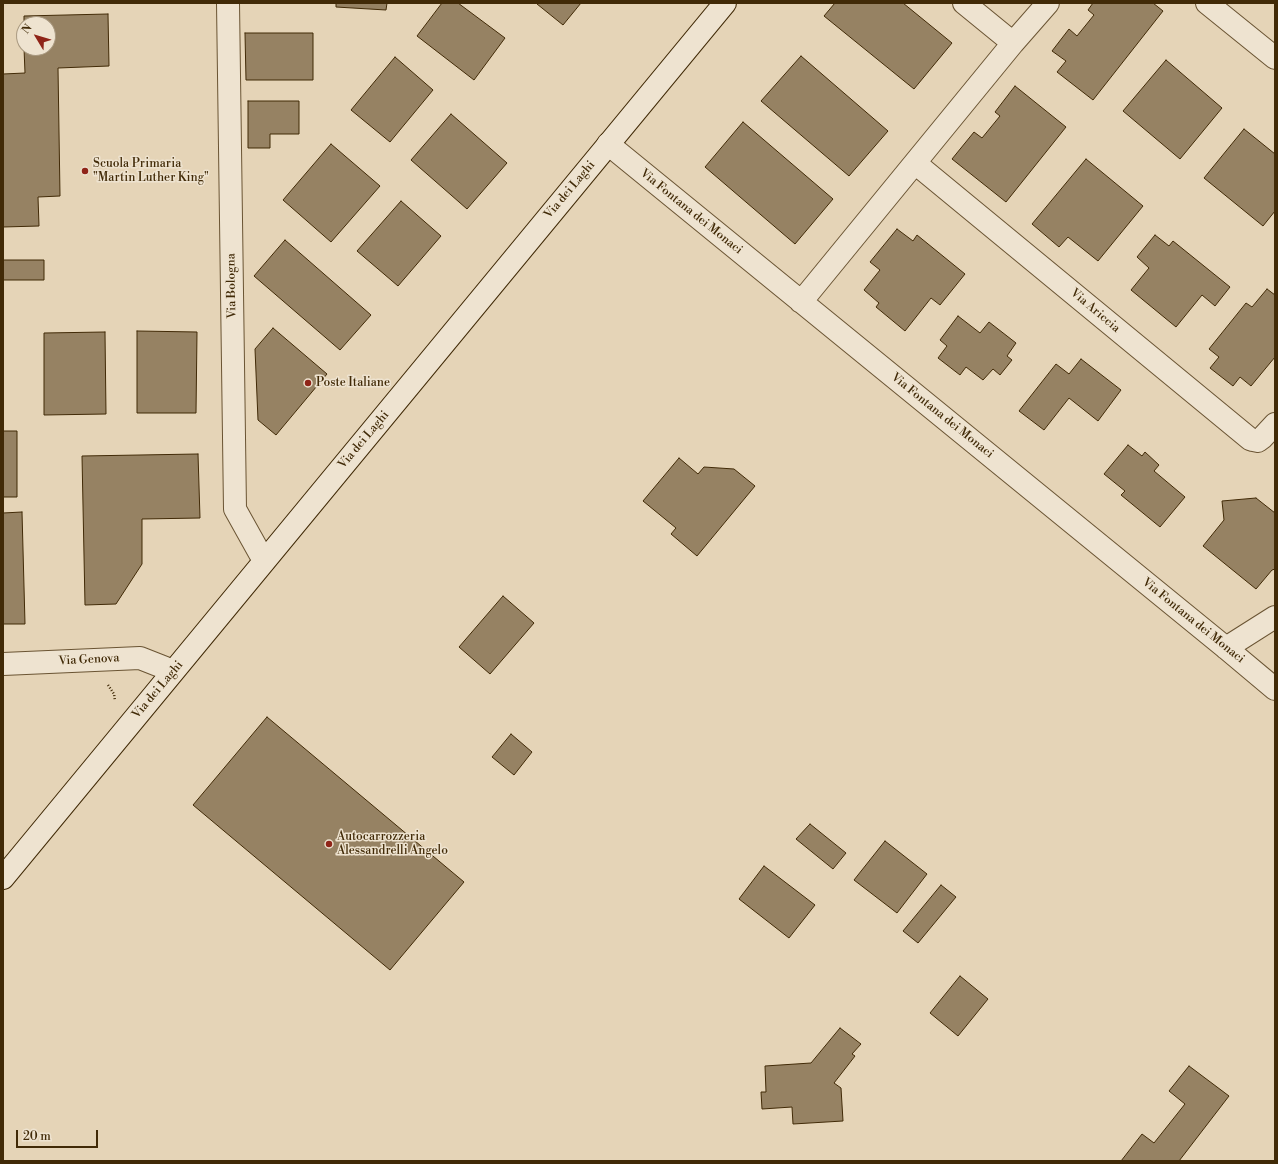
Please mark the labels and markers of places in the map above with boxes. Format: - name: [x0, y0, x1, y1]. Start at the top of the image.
- place label: Scuola Primaria "Martin Luther King": [93, 157, 209, 185]
- marker: Scuola Primaria "Martin Luther King": [80, 166, 90, 176]
- place label: Poste Italiane: [316, 376, 390, 390]
- marker: Poste Italiane: [303, 378, 313, 388]
- place label: Autocarrozzeria Alessandrelli Angelo: [337, 830, 448, 858]
- marker: Autocarrozzeria Alessandrelli Angelo: [324, 839, 334, 849]

